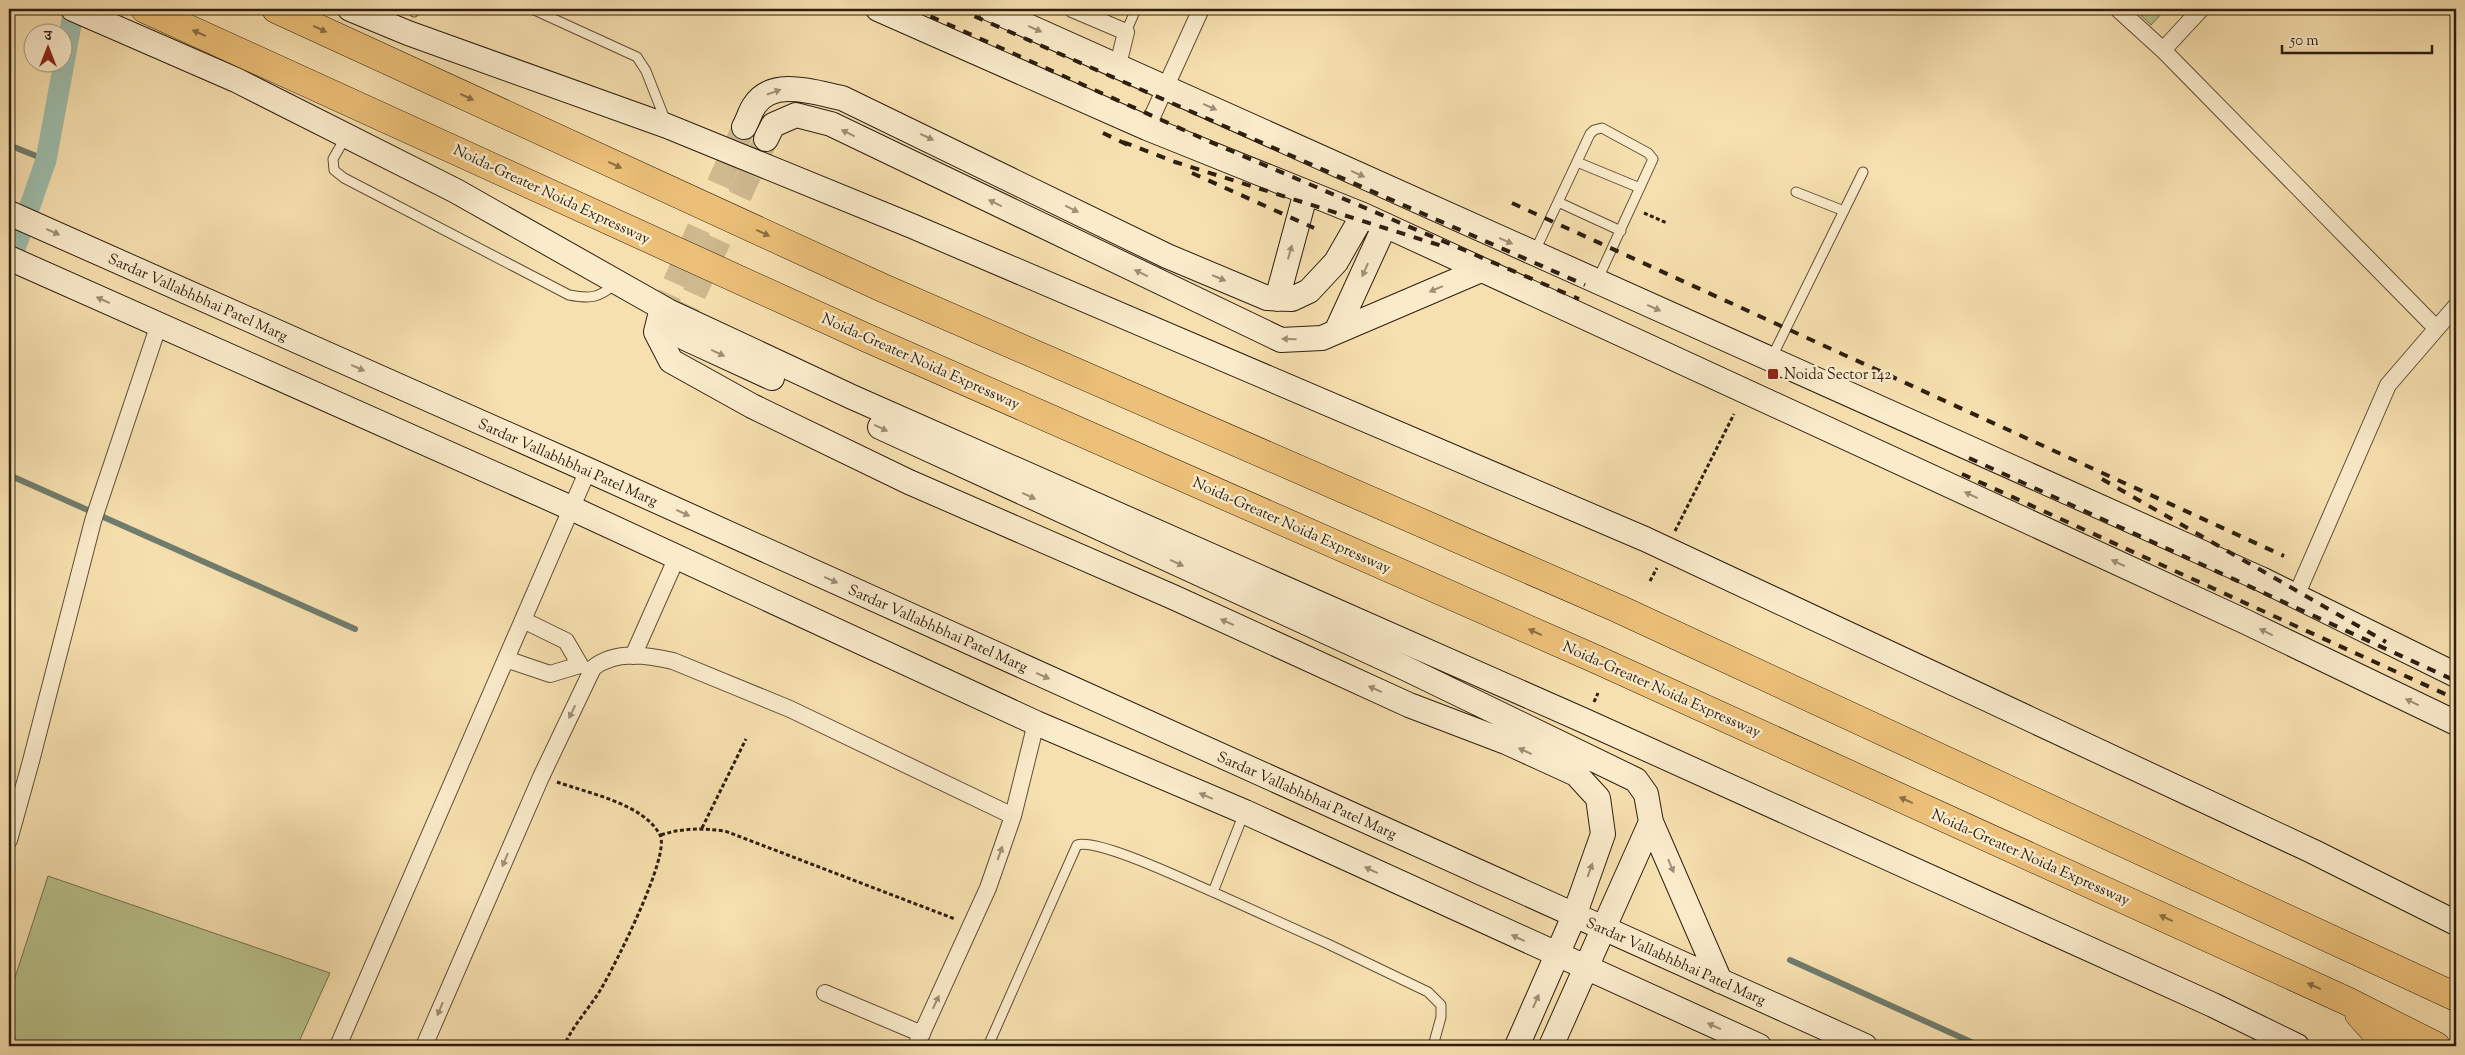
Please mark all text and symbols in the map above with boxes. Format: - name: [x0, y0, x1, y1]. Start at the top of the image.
- north arrow: [22, 22, 72, 72]
- scale bar: [2282, 22, 2432, 54]
- one-way arrow: [313, 25, 327, 33]
- one-way arrow: [1028, 25, 1042, 33]
- text: उ: [43, 27, 52, 47]
- one-way arrow: [192, 28, 206, 36]
- text: 50 m: [2289, 31, 2319, 52]
- one-way arrow: [767, 88, 782, 95]
- one-way arrow: [460, 93, 475, 101]
- one-way arrow: [1203, 103, 1217, 111]
- one-way arrow: [841, 128, 855, 136]
- one-way arrow: [920, 134, 934, 142]
- street label: Noida-Greater Noida Expressway: [449, 140, 654, 251]
- one-way arrow: [608, 161, 622, 169]
- one-way arrow: [1351, 170, 1365, 178]
- one-way arrow: [987, 198, 1002, 207]
- one-way arrow: [1065, 205, 1080, 213]
- one-way arrow: [46, 229, 60, 237]
- one-way arrow: [756, 229, 770, 237]
- one-way arrow: [1499, 237, 1513, 245]
- one-way arrow: [1286, 244, 1294, 259]
- street label: Sardar Vallabhbhai Patel Marg: [104, 249, 291, 348]
- one-way arrow: [1360, 263, 1368, 277]
- one-way arrow: [1134, 268, 1148, 276]
- one-way arrow: [1212, 275, 1227, 282]
- one-way arrow: [1429, 285, 1443, 293]
- one-way arrow: [96, 296, 110, 304]
- one-way arrow: [1647, 304, 1661, 312]
- street label: Noida-Greater Noida Expressway: [818, 309, 1023, 416]
- one-way arrow: [1280, 335, 1296, 343]
- one-way arrow: [711, 349, 725, 357]
- one-way arrow: [351, 365, 365, 373]
- place label: Noida Sector 142: [1784, 365, 1891, 386]
- marker: Noida Sector 142: [1766, 367, 1780, 381]
- street label: Sardar Vallabhbhai Patel Marg: [474, 414, 661, 513]
- one-way arrow: [874, 424, 888, 432]
- street label: Noida-Greater Noida Expressway: [1189, 473, 1394, 580]
- one-way arrow: [1964, 491, 1978, 499]
- one-way arrow: [1022, 492, 1036, 500]
- one-way arrow: [676, 509, 690, 517]
- one-way arrow: [2111, 559, 2125, 567]
- one-way arrow: [1170, 560, 1184, 568]
- one-way arrow: [824, 576, 838, 584]
- street label: Sardar Vallabhbhai Patel Marg: [844, 580, 1031, 679]
- one-way arrow: [1220, 617, 1234, 625]
- one-way arrow: [2259, 627, 2273, 635]
- one-way arrow: [1528, 628, 1542, 636]
- street label: Noida-Greater Noida Expressway: [1559, 637, 1764, 744]
- one-way arrow: [1036, 672, 1050, 680]
- one-way arrow: [1368, 685, 1382, 693]
- one-way arrow: [2405, 698, 2419, 706]
- one-way arrow: [568, 705, 576, 719]
- one-way arrow: [1518, 746, 1532, 754]
- street label: Sardar Vallabhbhai Patel Marg: [1213, 747, 1400, 846]
- one-way arrow: [1198, 792, 1213, 800]
- one-way arrow: [1899, 796, 1914, 805]
- street label: Noida-Greater Noida Expressway: [1928, 805, 2133, 912]
- one-way arrow: [997, 845, 1004, 860]
- one-way arrow: [500, 853, 508, 867]
- one-way arrow: [1667, 859, 1675, 873]
- one-way arrow: [1587, 862, 1594, 877]
- one-way arrow: [1363, 866, 1378, 874]
- street label: Sardar Vallabhbhai Patel Marg: [1582, 913, 1769, 1012]
- one-way arrow: [2159, 914, 2173, 922]
- one-way arrow: [1511, 933, 1525, 941]
- one-way arrow: [2307, 981, 2321, 989]
- one-way arrow: [1532, 994, 1540, 1009]
- one-way arrow: [933, 995, 941, 1009]
- one-way arrow: [436, 1002, 444, 1016]
- one-way arrow: [1707, 1022, 1721, 1030]

